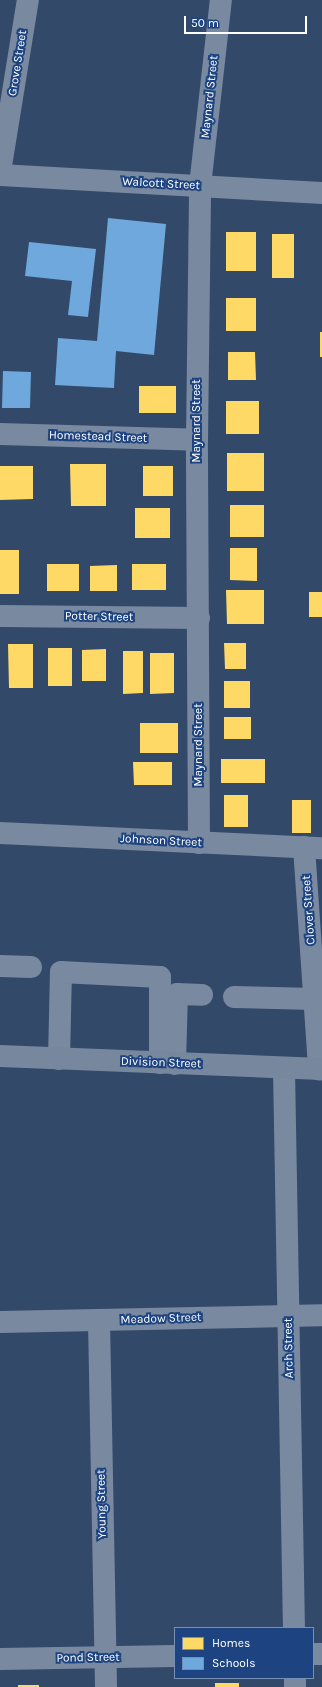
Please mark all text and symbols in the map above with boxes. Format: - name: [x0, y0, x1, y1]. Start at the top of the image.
- scale bar: [186, 8, 309, 34]
- text: 50 m: [191, 16, 219, 30]
- street label: Grove Street: [6, 29, 30, 97]
- street label: Maynard Street: [198, 55, 222, 139]
- street label: Walcott Street: [122, 175, 200, 193]
- street label: Maynard Street: [190, 379, 204, 463]
- street label: Homestead Street: [49, 428, 147, 446]
- street label: Potter Street: [65, 609, 133, 625]
- street label: Maynard Street: [192, 703, 206, 787]
- street label: Johnson Street: [120, 832, 202, 850]
- street label: Clover Street: [299, 875, 319, 945]
- street label: Division Street: [120, 1054, 202, 1072]
- street label: Meadow Street: [120, 1310, 202, 1328]
- street label: Arch Street: [281, 1318, 297, 1378]
- street label: Young Street: [94, 1469, 110, 1539]
- legend: [174, 1627, 314, 1679]
- text: Homes: [212, 1636, 250, 1650]
- street label: Pond Street: [56, 1650, 120, 1666]
- text: Schools: [212, 1656, 255, 1670]

